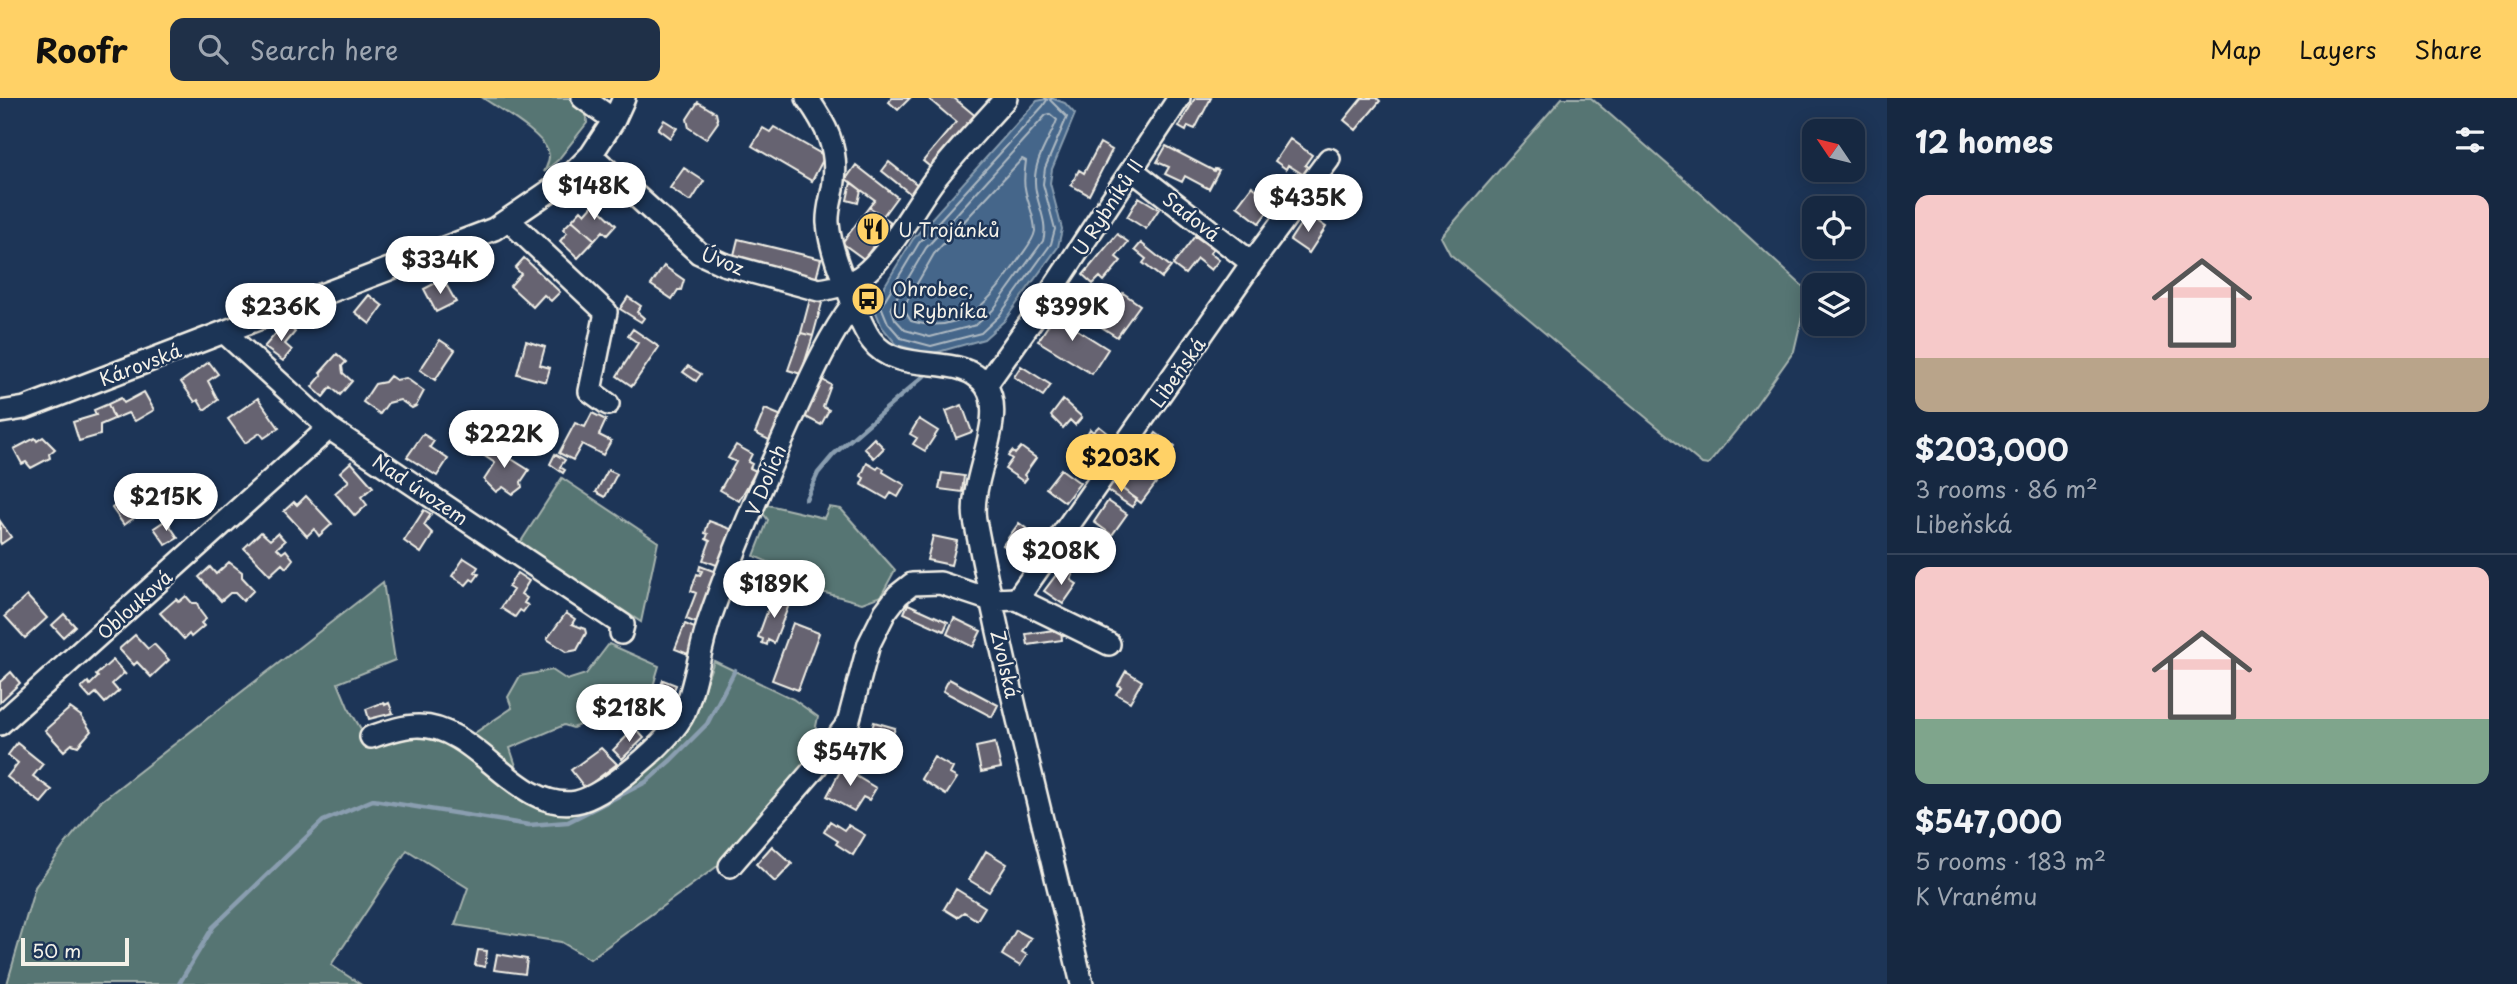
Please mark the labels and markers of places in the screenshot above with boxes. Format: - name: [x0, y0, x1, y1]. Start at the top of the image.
- pin: $148K: [545, 162, 643, 222]
- pin: $435K: [1259, 174, 1357, 234]
- restaurant icon: U Trojánků: [854, 210, 892, 248]
- place label: U Trojánků: [898, 215, 1000, 243]
- pin: $334K: [391, 236, 489, 296]
- place label: Ohrobec, U Rybníka: [892, 274, 988, 324]
- bus stop icon: Ohrobec, U Rybníka: [849, 280, 887, 318]
- pin: $236K: [232, 284, 330, 343]
- pin: $399K: [1023, 284, 1121, 343]
- pin: $222K: [455, 410, 553, 470]
- pin: $203K: [1072, 434, 1170, 494]
- pin: $215K: [117, 474, 215, 533]
- pin: $208K: [1012, 528, 1110, 587]
- pin: $189K: [725, 560, 823, 620]
- pin: $218K: [580, 684, 678, 744]
- pin: $547K: [801, 728, 899, 788]

